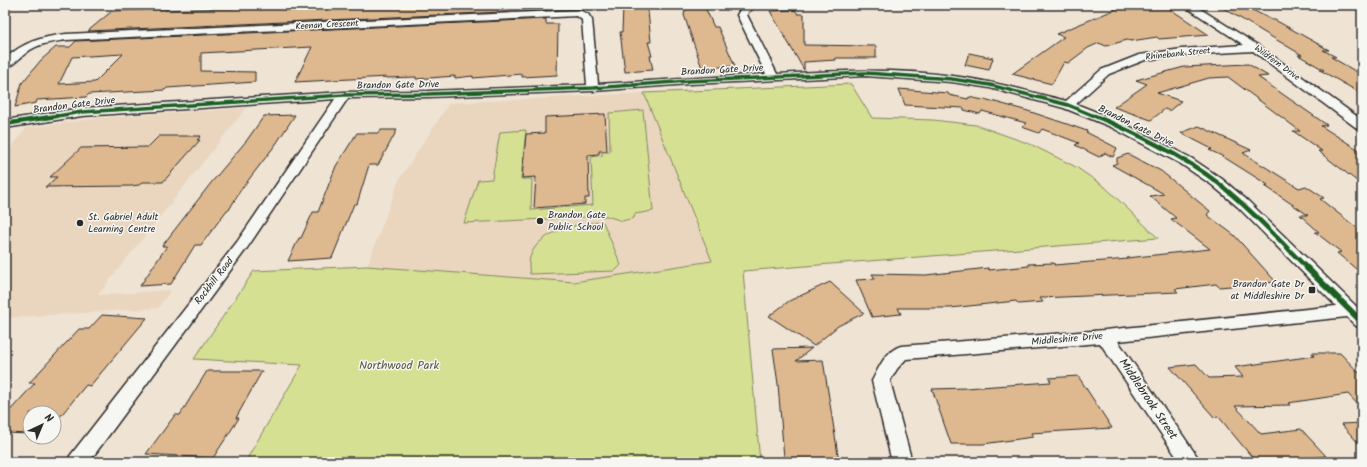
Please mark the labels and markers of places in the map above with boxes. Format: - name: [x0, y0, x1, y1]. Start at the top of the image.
- place label: Brandon Gate Public School: [548, 207, 606, 235]
- place label: St. Gabriel Adult Learning Centre: [88, 209, 159, 237]
- marker: Brandon Gate Public School: [535, 216, 545, 226]
- marker: St. Gabriel Adult Learning Centre: [75, 218, 85, 228]
- place label: Brandon Gate Dr at Middleshire Dr: [1231, 276, 1305, 304]
- marker: Brandon Gate Dr at Middleshire Dr: [1307, 285, 1317, 295]

